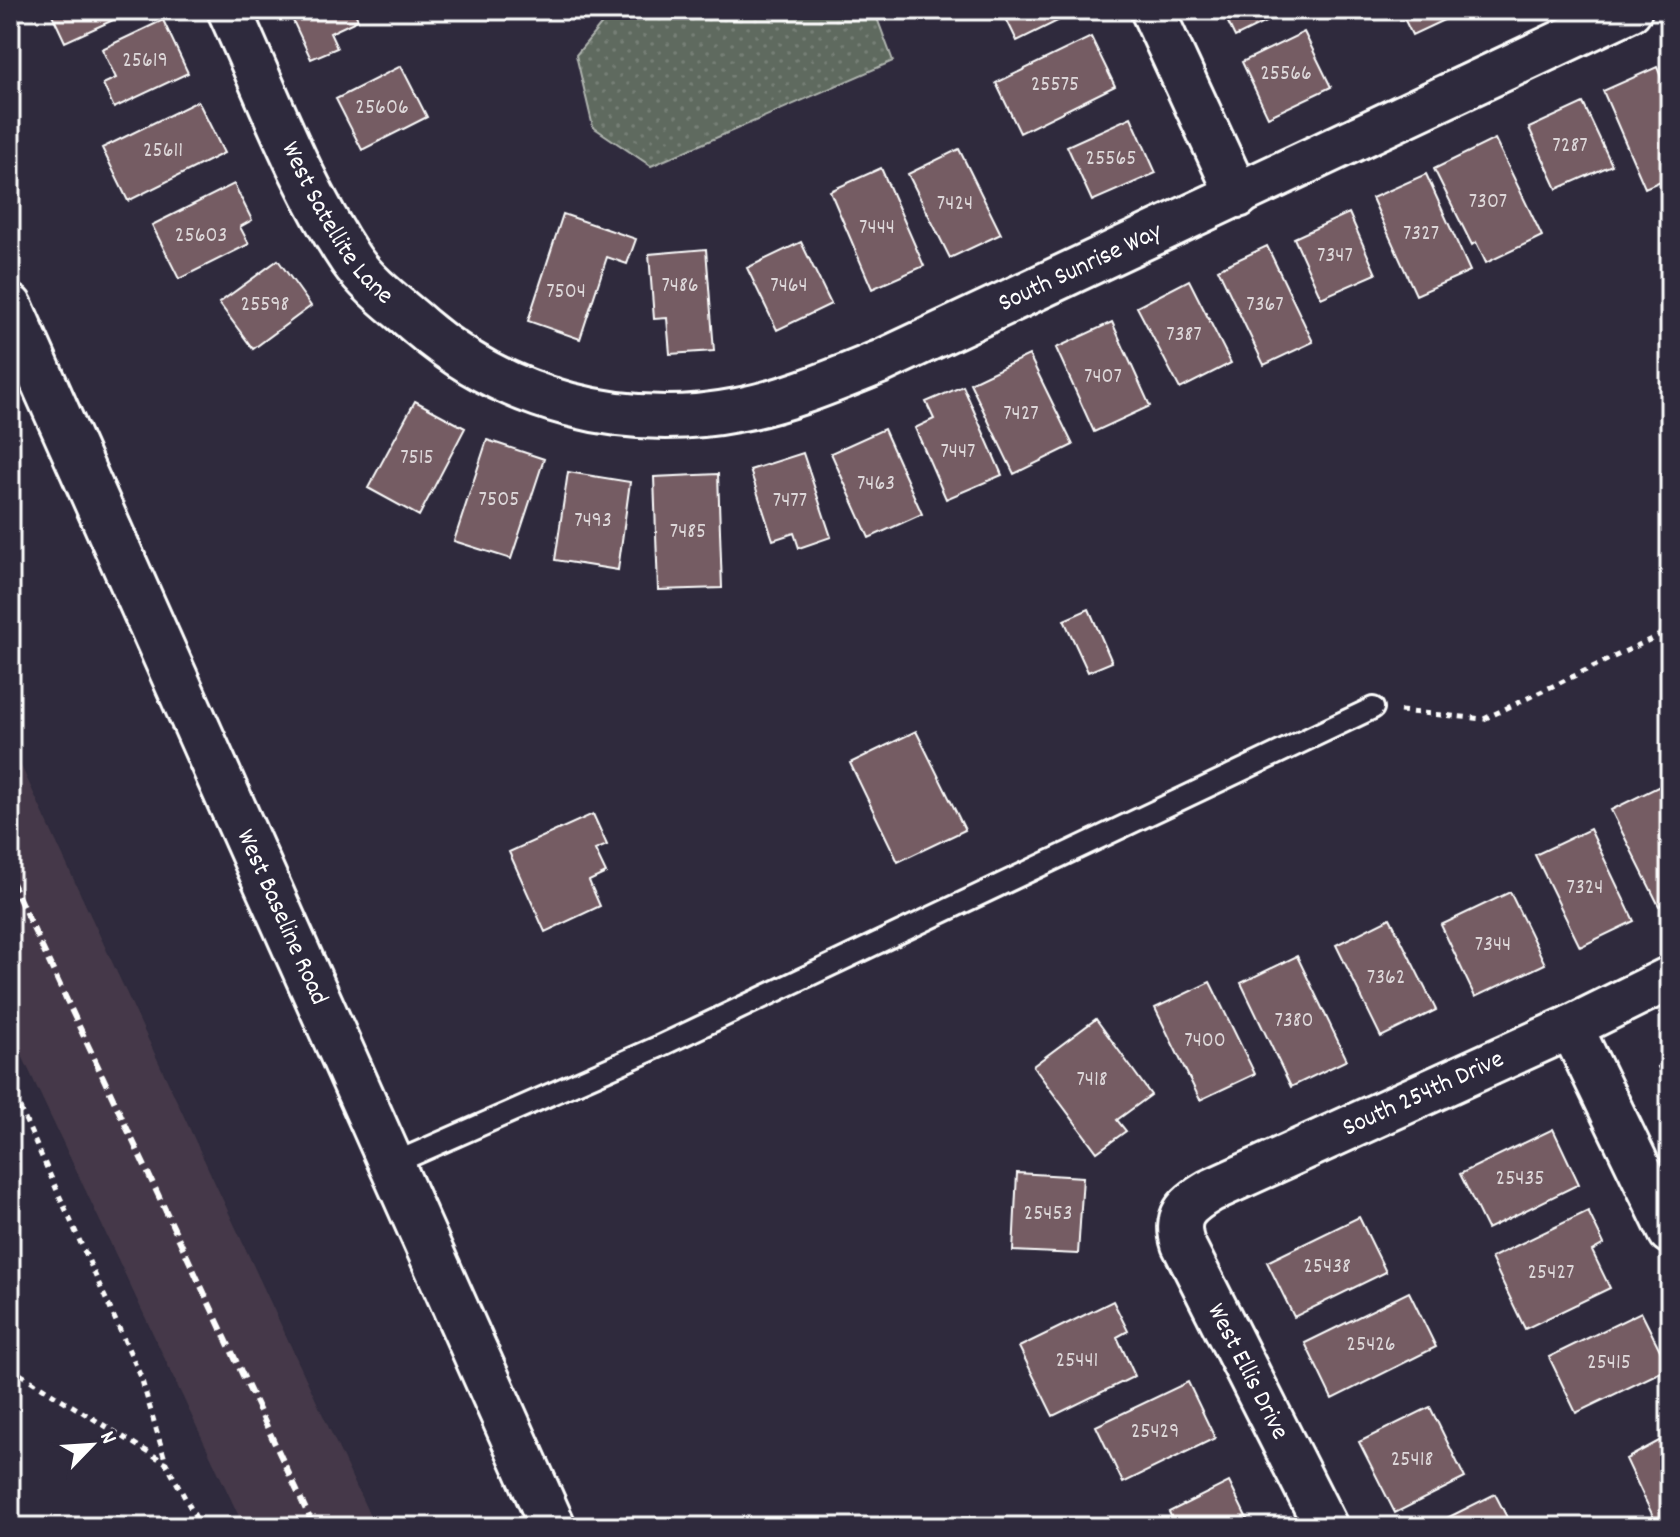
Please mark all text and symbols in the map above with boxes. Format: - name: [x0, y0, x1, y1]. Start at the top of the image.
- house number: 25619: [122, 46, 168, 77]
- house number: 25566: [1260, 59, 1312, 90]
- house number: 25575: [1031, 70, 1079, 101]
- house number: 25606: [355, 93, 409, 124]
- house number: 7287: [1552, 131, 1588, 162]
- house number: 25611: [143, 136, 183, 167]
- street label: West Satellite Lane: [271, 136, 401, 314]
- house number: 25565: [1086, 144, 1136, 175]
- house number: 7307: [1469, 187, 1507, 218]
- house number: 7424: [937, 189, 973, 220]
- house number: 7444: [859, 213, 895, 244]
- street label: South Sunrise Way: [992, 213, 1169, 322]
- house number: 7327: [1403, 219, 1439, 250]
- house number: 25603: [175, 221, 227, 252]
- house number: 7347: [1317, 241, 1353, 272]
- house number: 7486: [661, 271, 699, 302]
- house number: 7464: [770, 271, 808, 302]
- house number: 7504: [546, 277, 586, 308]
- house number: 25598: [241, 290, 289, 321]
- house number: 7367: [1246, 290, 1284, 321]
- house number: 7387: [1166, 320, 1202, 351]
- house number: 7407: [1084, 362, 1122, 393]
- house number: 7427: [1003, 399, 1039, 430]
- house number: 7447: [940, 437, 976, 468]
- house number: 7515: [400, 443, 434, 474]
- house number: 7463: [857, 469, 895, 500]
- house number: 7505: [479, 485, 519, 516]
- house number: 7477: [773, 486, 807, 517]
- house number: 7493: [574, 506, 612, 537]
- house number: 7485: [670, 517, 706, 548]
- street label: West Baseline Road: [226, 823, 337, 1011]
- house number: 7324: [1567, 873, 1603, 904]
- house number: 7344: [1475, 930, 1511, 961]
- house number: 7362: [1367, 963, 1405, 994]
- house number: 7380: [1274, 1006, 1314, 1037]
- house number: 7400: [1184, 1026, 1226, 1057]
- street label: South 254th Drive: [1337, 1041, 1510, 1147]
- house number: 7418: [1076, 1065, 1108, 1096]
- house number: 25435: [1496, 1164, 1544, 1195]
- house number: 25453: [1024, 1199, 1072, 1230]
- house number: 25438: [1303, 1252, 1351, 1283]
- house number: 25427: [1528, 1258, 1574, 1289]
- street label: West Ellis Drive: [1197, 1297, 1297, 1447]
- house number: 25426: [1346, 1330, 1396, 1361]
- house number: 25441: [1056, 1346, 1098, 1377]
- house number: 25415: [1587, 1348, 1631, 1379]
- north arrow: [52, 1405, 132, 1485]
- house number: 25429: [1131, 1417, 1179, 1448]
- text: N: [91, 1427, 123, 1450]
- house number: 25418: [1391, 1445, 1433, 1476]

